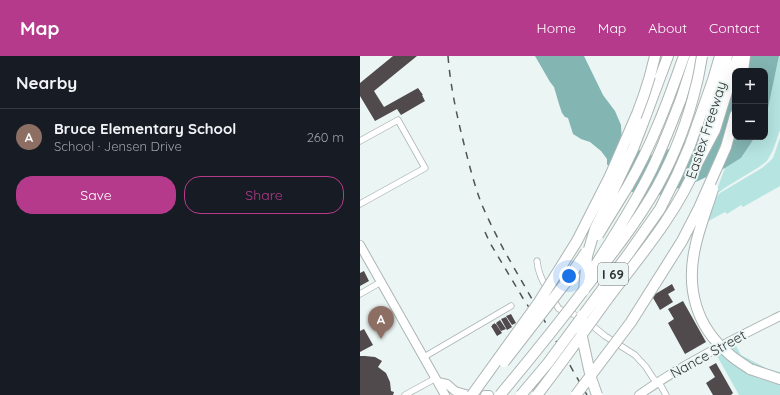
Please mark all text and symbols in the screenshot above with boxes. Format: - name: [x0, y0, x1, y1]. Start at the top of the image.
- text: Map: [20, 16, 59, 40]
- text: Home: [537, 19, 576, 37]
- text: Map: [598, 19, 626, 37]
- text: About: [648, 19, 687, 37]
- text: Contact: [709, 19, 760, 37]
- map controls: [732, 68, 768, 140]
- button: +: [732, 68, 768, 104]
- text: Nearby: [16, 72, 77, 93]
- street label: Eastex Freeway: [682, 79, 730, 181]
- button: −: [732, 104, 768, 140]
- text: Bruce Elementary School: [54, 119, 236, 138]
- text: A: [25, 129, 33, 145]
- text: 260 m: [307, 129, 344, 145]
- text: School · Jensen Drive: [54, 138, 182, 154]
- button: Save: [16, 176, 176, 214]
- button: Share: [184, 176, 344, 214]
- road number: I 69: [598, 263, 628, 285]
- your location: [559, 266, 579, 286]
- pin: A: [368, 306, 394, 339]
- street label: Nance Street: [667, 326, 749, 382]

